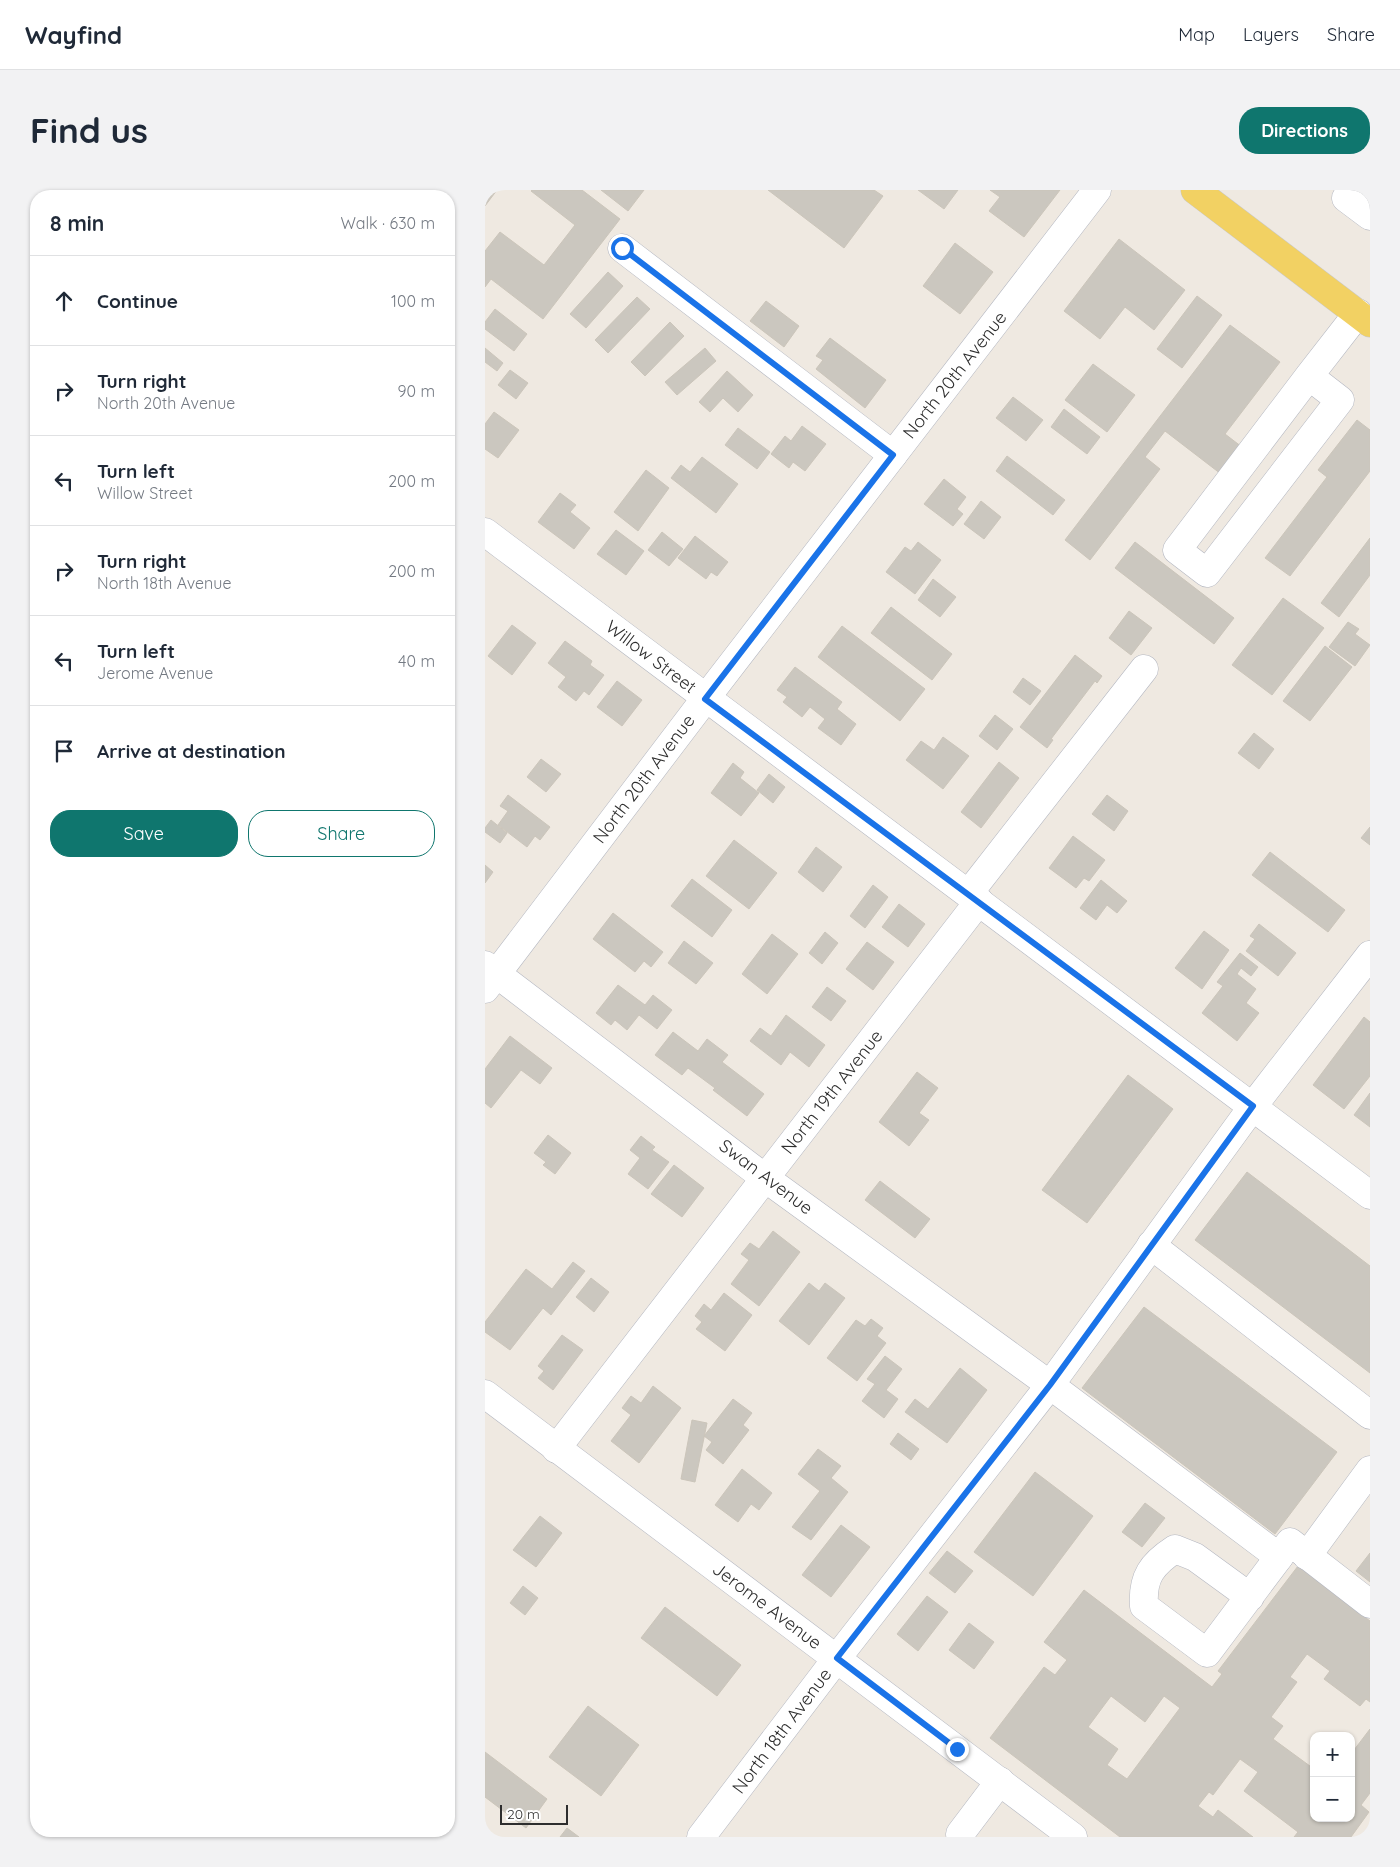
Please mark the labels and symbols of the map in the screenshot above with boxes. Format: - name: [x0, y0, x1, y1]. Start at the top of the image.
- route start: [611, 237, 634, 260]
- street label: North 20th Avenue: [898, 306, 1012, 443]
- street label: Willow Street: [601, 615, 701, 698]
- street label: North 20th Avenue: [588, 710, 700, 848]
- street label: North 19th Avenue: [776, 1025, 887, 1159]
- street label: Swan Avenue: [715, 1134, 818, 1219]
- street label: Jerome Avenue: [708, 1557, 827, 1654]
- street label: North 18th Avenue: [727, 1663, 836, 1798]
- route end: [946, 1738, 969, 1761]
- scale bar: [500, 1802, 567, 1825]

